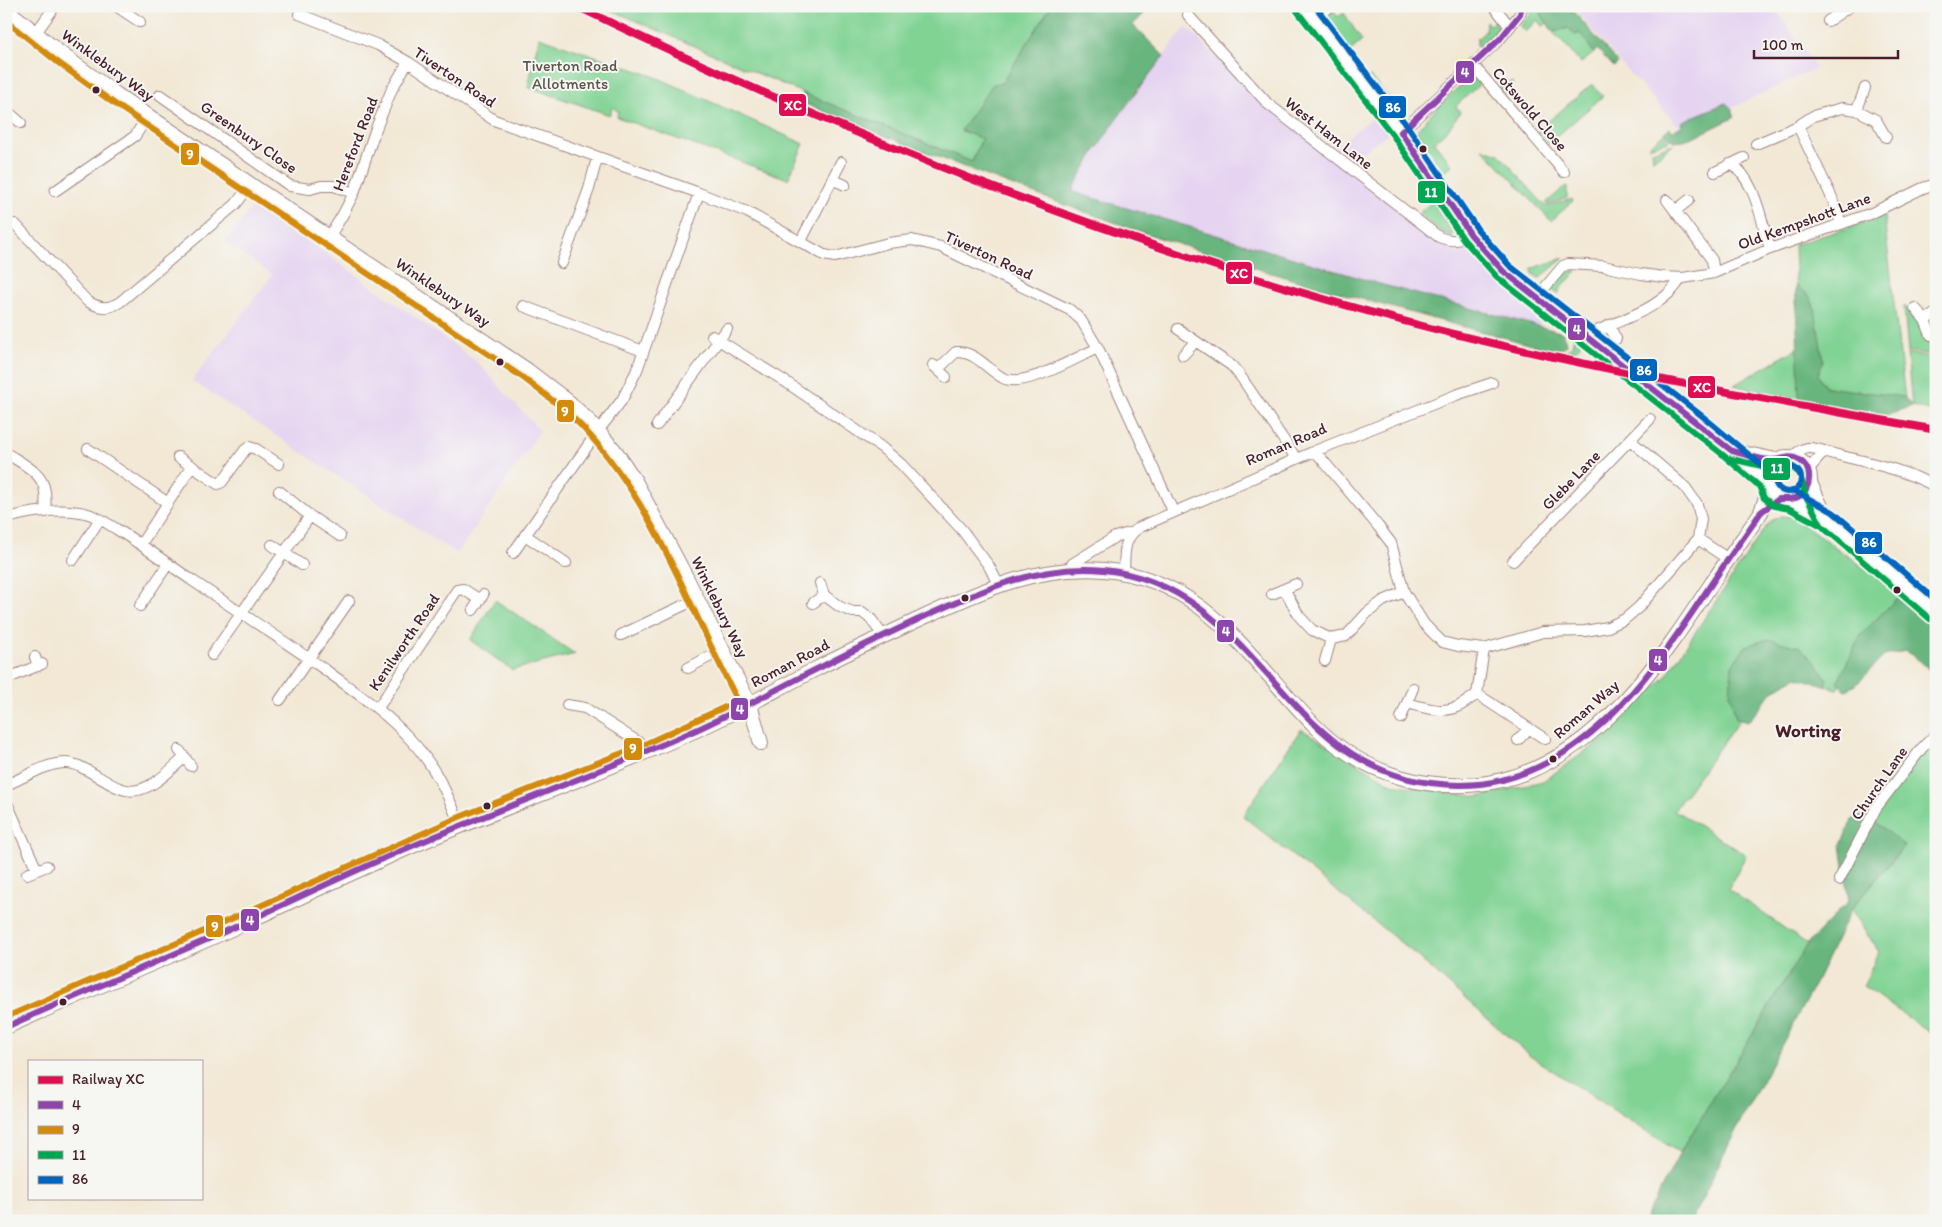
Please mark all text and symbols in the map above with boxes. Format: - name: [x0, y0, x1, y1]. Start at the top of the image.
- street label: Winklebury Way: [58, 25, 159, 105]
- scale bar: [1754, 28, 1898, 60]
- text: 100 m: [1762, 36, 1804, 54]
- street label: Tiverton Road: [410, 43, 500, 112]
- park label: Tiverton Road Allotments: [522, 56, 618, 93]
- line badge: 4: [1455, 60, 1475, 84]
- street label: Cotswold Close: [1488, 63, 1572, 155]
- text: 4: [1461, 64, 1470, 81]
- unlabelled marker: [91, 85, 101, 95]
- line badge: XC: [778, 93, 807, 117]
- street label: West Ham Lane: [1281, 93, 1377, 173]
- street label: Hereford Road: [328, 94, 382, 194]
- line badge: 86: [1378, 95, 1407, 119]
- street label: Greenbury Close: [197, 97, 301, 177]
- text: XC: [784, 97, 802, 114]
- text: 86: [1385, 99, 1401, 116]
- line badge: 9: [180, 142, 200, 166]
- unlabelled marker: [1418, 144, 1428, 154]
- text: 9: [186, 146, 194, 163]
- line badge: 11: [1417, 180, 1446, 204]
- text: 11: [1425, 184, 1438, 201]
- street label: Old Kempshott Lane: [1735, 188, 1873, 254]
- street label: Tiverton Road: [942, 226, 1037, 284]
- street label: Winklebury Way: [392, 253, 494, 331]
- line badge: XC: [1225, 261, 1253, 285]
- text: XC: [1230, 265, 1248, 282]
- line badge: 4: [1567, 317, 1586, 341]
- text: 4: [1573, 321, 1582, 338]
- unlabelled marker: [495, 357, 505, 367]
- line badge: 86: [1629, 358, 1658, 382]
- text: 86: [1636, 362, 1652, 379]
- line badge: XC: [1687, 375, 1716, 399]
- text: XC: [1693, 379, 1711, 396]
- line badge: 9: [556, 399, 575, 423]
- text: 9: [561, 403, 569, 420]
- street label: Roman Road: [1243, 418, 1330, 470]
- street label: Glebe Lane: [1538, 446, 1604, 514]
- line badge: 11: [1762, 457, 1791, 481]
- text: 11: [1771, 460, 1784, 477]
- line badge: 86: [1854, 531, 1883, 555]
- text: 86: [1861, 534, 1877, 551]
- street label: Winklebury Way: [687, 553, 753, 661]
- unlabelled marker: [1892, 585, 1902, 595]
- street label: Kenilworth Road: [364, 590, 444, 694]
- unlabelled marker: [960, 593, 970, 603]
- line badge: 4: [1216, 619, 1235, 643]
- text: 4: [1222, 623, 1231, 640]
- street label: Roman Road: [747, 634, 833, 692]
- line badge: 4: [1648, 648, 1668, 672]
- text: 4: [1654, 652, 1663, 669]
- street label: Roman Way: [1549, 675, 1623, 743]
- line badge: 4: [730, 697, 749, 721]
- text: 4: [736, 701, 745, 718]
- district label: Worting: [1775, 719, 1842, 742]
- line badge: 9: [623, 737, 643, 761]
- text: 9: [629, 740, 637, 757]
- street label: Church Lane: [1847, 742, 1912, 824]
- unlabelled marker: [1548, 754, 1558, 764]
- unlabelled marker: [482, 801, 492, 811]
- line badge: 4: [240, 908, 260, 932]
- text: 4: [246, 912, 255, 929]
- line badge: 9: [205, 914, 224, 938]
- text: 9: [211, 918, 219, 935]
- unlabelled marker: [58, 997, 68, 1007]
- legend: [28, 1060, 202, 1200]
- text: Railway XC: [72, 1070, 145, 1088]
- text: 4: [72, 1096, 81, 1114]
- text: 9: [72, 1120, 80, 1138]
- text: 11: [72, 1146, 86, 1164]
- text: 86: [72, 1170, 88, 1188]

